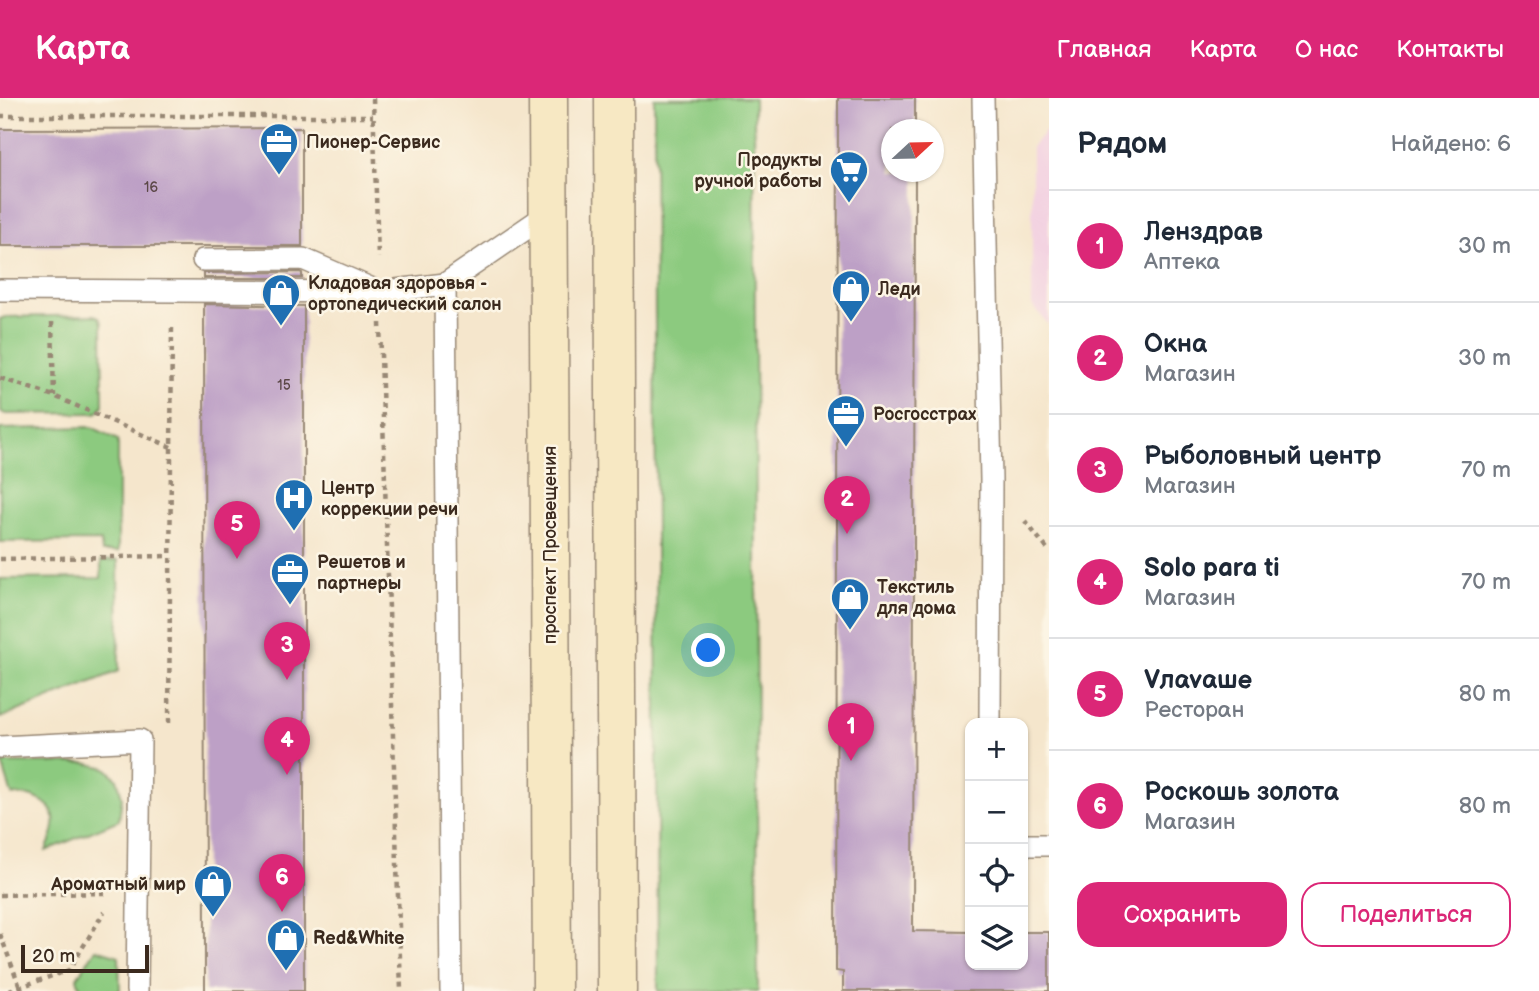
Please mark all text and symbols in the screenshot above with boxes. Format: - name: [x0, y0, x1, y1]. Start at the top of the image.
- text: Карта: [35, 29, 130, 69]
- text: Главная: [1057, 35, 1151, 64]
- text: Карта: [1189, 35, 1257, 64]
- text: О нас: [1295, 35, 1358, 64]
- text: Контакты: [1396, 35, 1504, 64]
- north arrow: [881, 119, 944, 182]
- office icon: Пионер-Сервис: [258, 121, 300, 176]
- text: Рядом: [1077, 126, 1167, 162]
- text: Найдено: 6: [1390, 130, 1511, 158]
- place label: Пионер-Сервис: [306, 132, 440, 153]
- supermarket icon: Продукты ручной работы: [828, 149, 870, 204]
- place label: Продукты ручной работы: [694, 150, 822, 192]
- house number: 16: [144, 179, 158, 196]
- text: Ленздрав: [1144, 217, 1263, 248]
- text: 1: [1095, 232, 1105, 260]
- text: 30 m: [1458, 232, 1511, 260]
- text: Аптека: [1144, 248, 1220, 276]
- shop icon: Леди: [830, 268, 872, 323]
- shop icon: Кладовая здоровья - ортопедический салон: [260, 272, 302, 327]
- place label: Кладовая здоровья - ортопедический салон: [308, 273, 502, 315]
- place label: Леди: [877, 279, 921, 300]
- text: Окна: [1144, 329, 1207, 360]
- text: 2: [1093, 344, 1107, 372]
- text: 30 m: [1458, 344, 1511, 372]
- text: Магазин: [1144, 360, 1236, 388]
- house number: 15: [277, 377, 291, 394]
- office icon: Росгосстрах: [825, 393, 867, 448]
- place label: Росгосстрах: [873, 404, 977, 425]
- text: Рыболовный центр: [1144, 441, 1382, 472]
- street label: проспект Просвещения: [540, 446, 561, 644]
- text: 3: [1093, 456, 1107, 484]
- text: 70 m: [1461, 456, 1511, 484]
- text: Магазин: [1144, 472, 1236, 500]
- pin: 2: [824, 476, 870, 534]
- hospital icon: Центр коррекции речи: [273, 477, 315, 532]
- place label: Центр коррекции речи: [321, 478, 458, 520]
- pin: 5: [214, 501, 260, 559]
- office icon: Решетов и партнеры: [269, 551, 311, 606]
- place label: Решетов и партнеры: [317, 552, 406, 594]
- text: Solo para ti: [1144, 553, 1280, 584]
- text: 4: [1093, 568, 1107, 596]
- text: 70 m: [1461, 568, 1511, 596]
- shop icon: Текстиль для дома: [829, 576, 871, 631]
- place label: Текстиль для дома: [876, 577, 956, 619]
- text: Магазин: [1144, 584, 1236, 612]
- pin: 3: [264, 622, 310, 680]
- your location: [691, 633, 725, 667]
- text: Vлаvаше: [1144, 665, 1252, 696]
- text: 5: [1093, 680, 1107, 708]
- text: 80 m: [1459, 680, 1511, 708]
- text: Ресторан: [1144, 696, 1244, 724]
- pin: 1: [828, 703, 874, 761]
- pin: 4: [264, 717, 310, 775]
- map controls: [965, 718, 1028, 970]
- button: +: [965, 718, 1028, 781]
- text: Роскошь золота: [1144, 777, 1339, 808]
- button: −: [965, 781, 1028, 844]
- text: 6: [1093, 792, 1107, 820]
- text: 80 m: [1459, 792, 1511, 820]
- text: Магазин: [1144, 808, 1236, 836]
- button: locate: [965, 844, 1028, 907]
- pin: 6: [259, 854, 305, 912]
- shop icon: Ароматный мир: [192, 863, 234, 918]
- place label: Ароматный мир: [50, 874, 186, 895]
- button: Сохранить: [1077, 882, 1287, 947]
- button: Поделиться: [1301, 882, 1511, 947]
- button: layers: [965, 907, 1028, 970]
- shop icon: Red&White: [265, 917, 307, 972]
- place label: Red&White: [313, 928, 404, 949]
- scale bar: [21, 942, 149, 974]
- text: 20 m: [32, 945, 75, 968]

